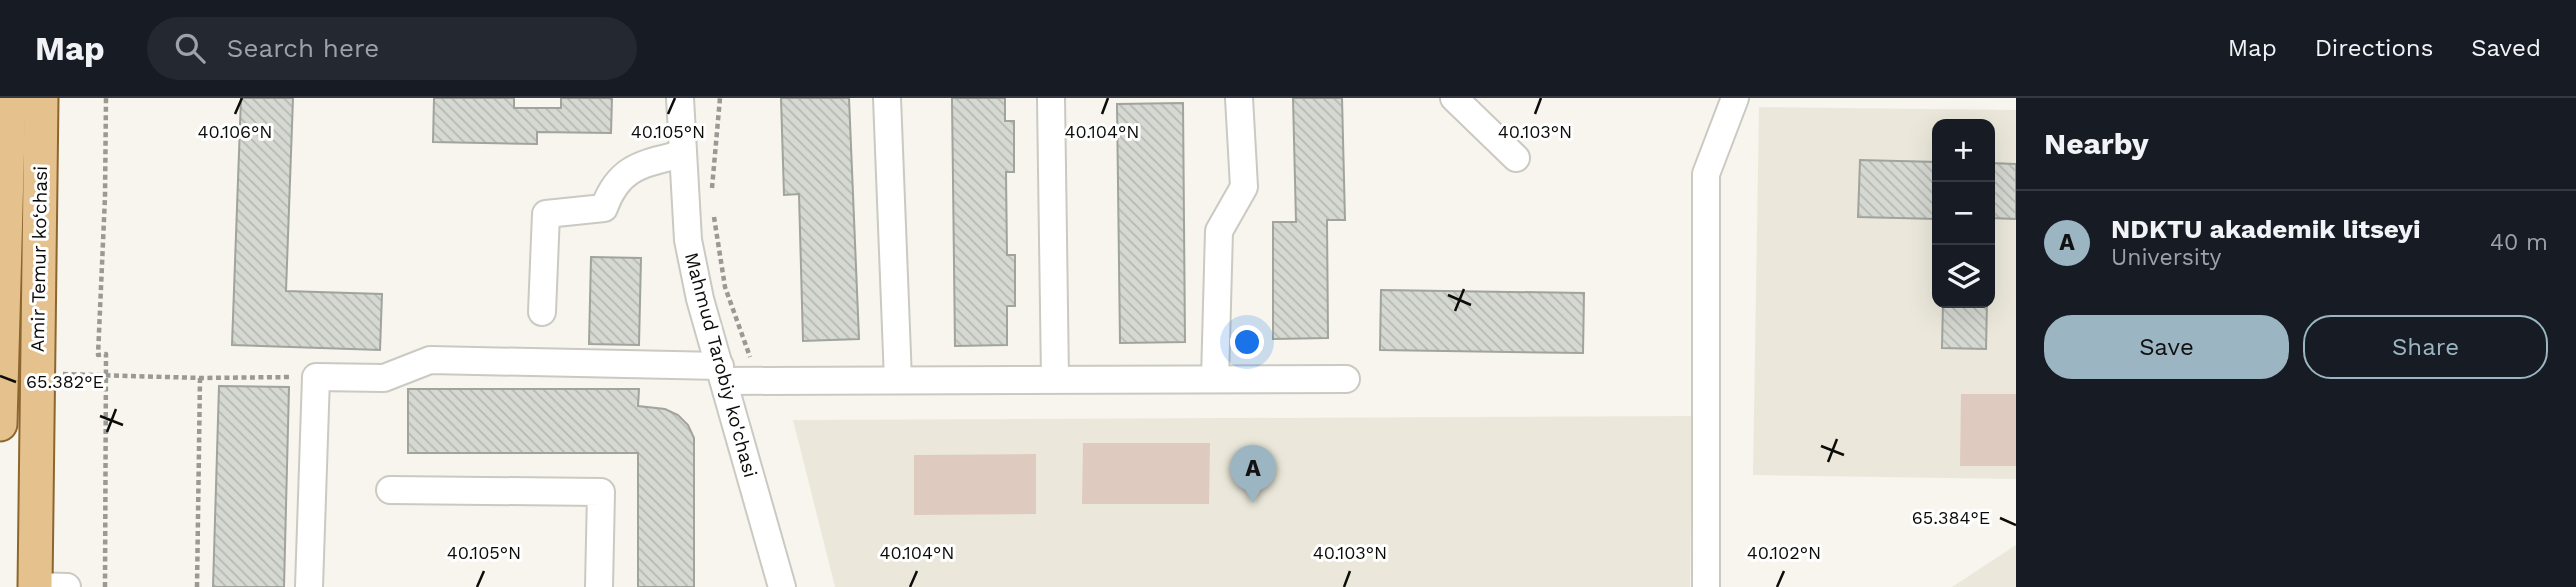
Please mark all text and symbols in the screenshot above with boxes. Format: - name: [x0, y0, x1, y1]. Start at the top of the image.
- search box: [147, 17, 637, 80]
- text: Map: [35, 29, 105, 68]
- icon: search: [171, 29, 209, 67]
- text: Search here: [227, 33, 379, 63]
- text: Map: [2228, 34, 2277, 62]
- text: Directions: [2315, 34, 2433, 62]
- text: Saved: [2471, 34, 2541, 62]
- map controls: [1932, 119, 1995, 308]
- button: +: [1932, 119, 1995, 182]
- text: 40.106°N: [197, 121, 273, 142]
- text: 40.105°N: [631, 121, 705, 142]
- text: 40.104°N: [1064, 121, 1140, 142]
- text: 40.103°N: [1498, 121, 1572, 142]
- text: Nearby: [2044, 126, 2149, 161]
- street label: Amir Temur ko‘chasi: [26, 166, 52, 352]
- button: −: [1932, 182, 1995, 245]
- text: NDKTU akademik litseyi: [2111, 214, 2421, 244]
- text: A: [2059, 229, 2075, 256]
- text: 40 m: [2490, 229, 2548, 256]
- text: University: [2111, 244, 2221, 271]
- button: layers: [1932, 245, 1995, 308]
- street label: Mahmud Tarobiy ko'chasi: [680, 250, 762, 480]
- button: Save: [2044, 315, 2289, 379]
- button: Share: [2303, 315, 2548, 379]
- your location: [1230, 325, 1264, 359]
- text: 65.382°E: [26, 371, 104, 392]
- pin: A: [1230, 445, 1276, 503]
- text: 65.384°E: [1912, 507, 1990, 528]
- text: 40.105°N: [447, 542, 521, 563]
- text: 40.104°N: [879, 542, 955, 563]
- text: 40.103°N: [1313, 542, 1387, 563]
- text: 40.102°N: [1747, 542, 1821, 563]

